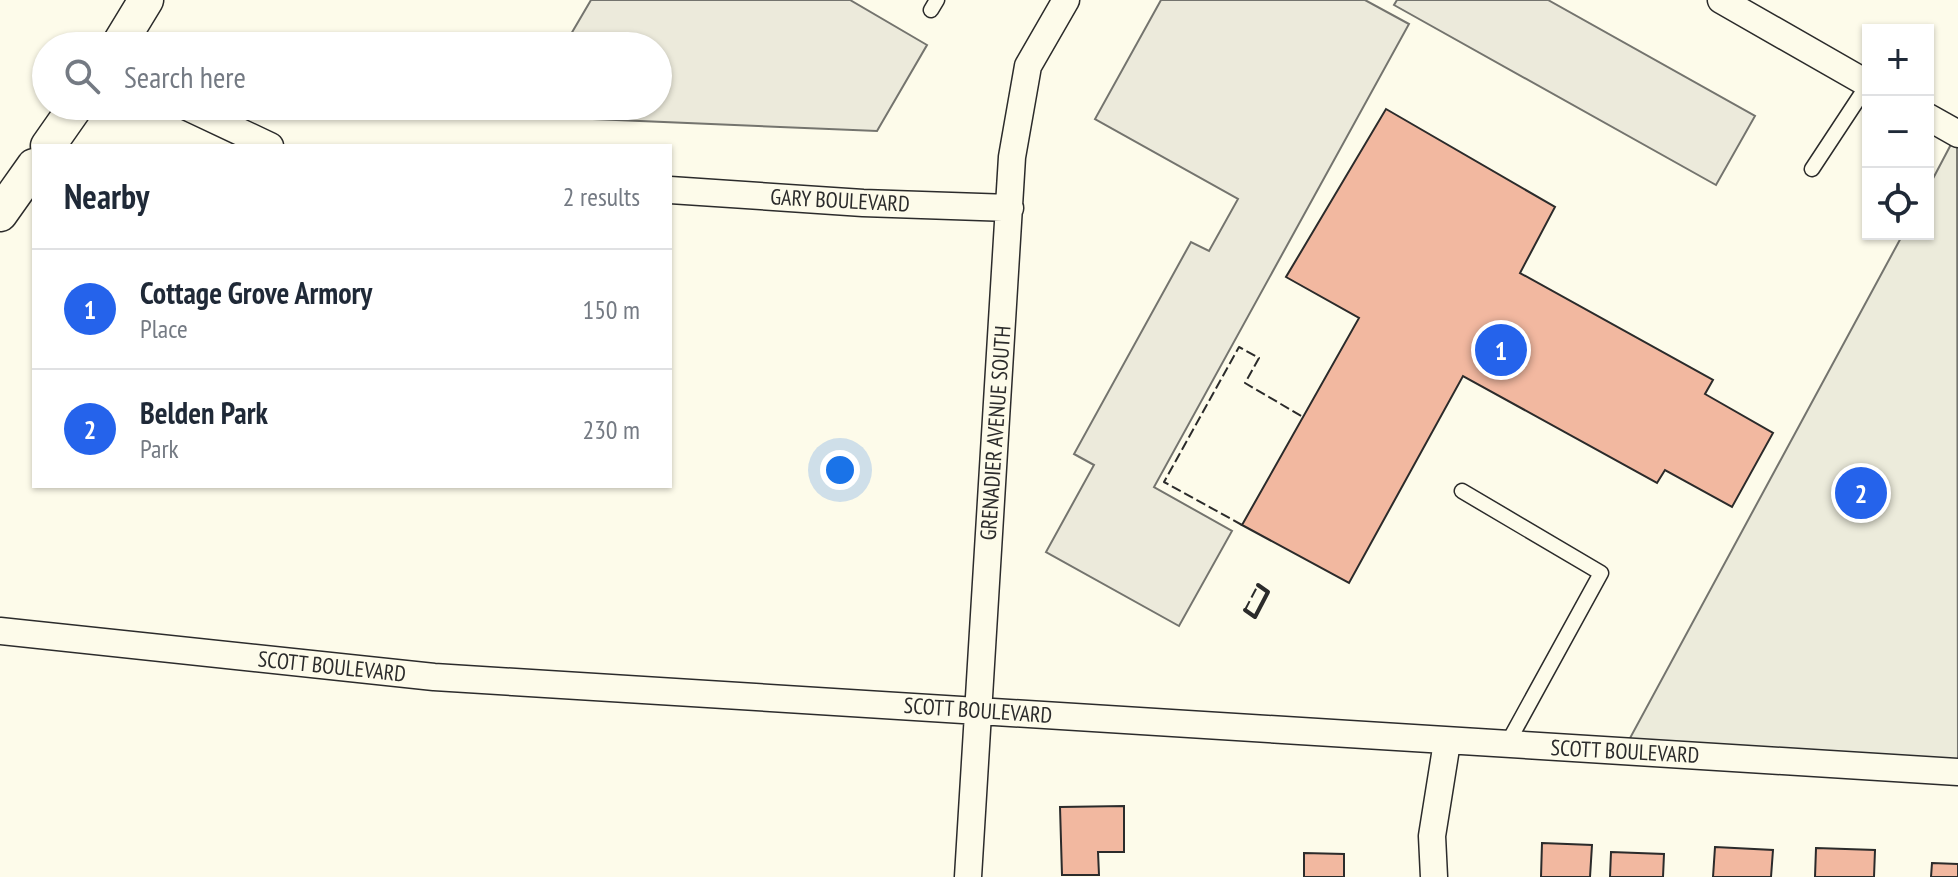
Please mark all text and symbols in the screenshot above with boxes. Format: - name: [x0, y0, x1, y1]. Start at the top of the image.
- map controls: [1862, 24, 1934, 240]
- button: +: [1862, 24, 1934, 96]
- search box: [32, 32, 672, 120]
- icon: search: [60, 54, 104, 98]
- text: Search here: [124, 57, 246, 96]
- button: −: [1862, 96, 1934, 168]
- button: locate: [1862, 168, 1934, 240]
- text: Nearby: [64, 174, 149, 218]
- text: 2 results: [563, 180, 640, 213]
- street label: GARY BOULEVARD: [770, 182, 910, 218]
- text: Cottage Grove Armory: [140, 273, 372, 312]
- text: 1: [84, 293, 96, 326]
- text: 150 m: [582, 293, 640, 326]
- text: Place: [140, 312, 188, 345]
- pin: 1: [1475, 320, 1527, 380]
- street label: GRENADIER AVENUE SOUTH: [974, 325, 1016, 541]
- text: Belden Park: [140, 393, 268, 432]
- text: 2: [84, 413, 96, 446]
- text: 230 m: [582, 413, 640, 446]
- text: Park: [140, 432, 179, 465]
- your location: [820, 450, 860, 490]
- pin: 2: [1835, 463, 1887, 523]
- street label: SCOTT BOULEVARD: [257, 644, 407, 688]
- street label: SCOTT BOULEVARD: [903, 691, 1053, 729]
- street label: SCOTT BOULEVARD: [1550, 733, 1700, 769]

